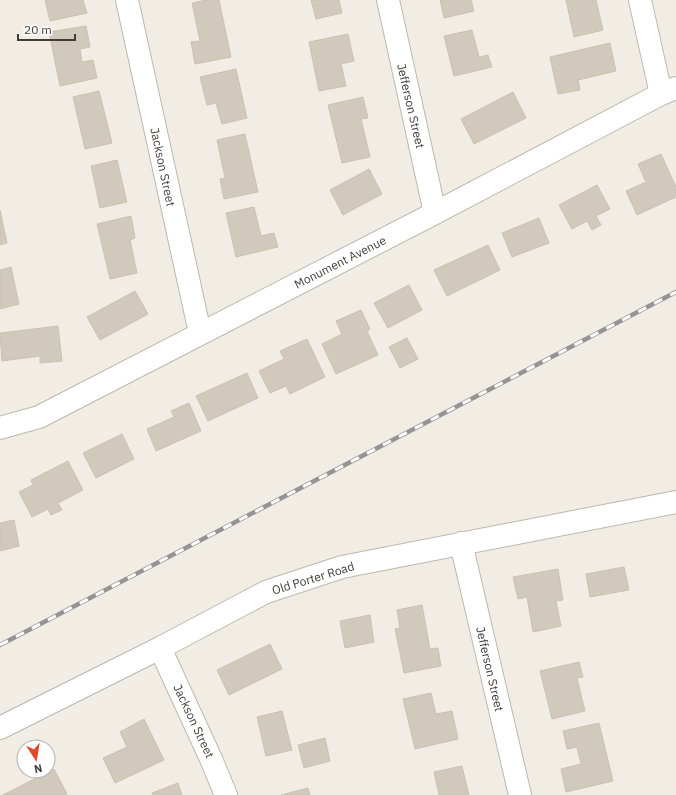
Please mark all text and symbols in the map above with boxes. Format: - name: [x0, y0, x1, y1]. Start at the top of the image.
- scale bar: [18, 16, 75, 42]
- text: 20 m: [24, 22, 52, 37]
- street label: Jefferson Street: [394, 62, 428, 150]
- street label: Jackson Street: [147, 126, 179, 208]
- street label: Monument Avenue: [292, 232, 389, 292]
- street label: Old Porter Road: [270, 558, 356, 598]
- street label: Jefferson Street: [473, 625, 507, 713]
- street label: Jackson Street: [170, 682, 218, 760]
- north arrow: [16, 739, 56, 779]
- text: N: [33, 761, 43, 776]

